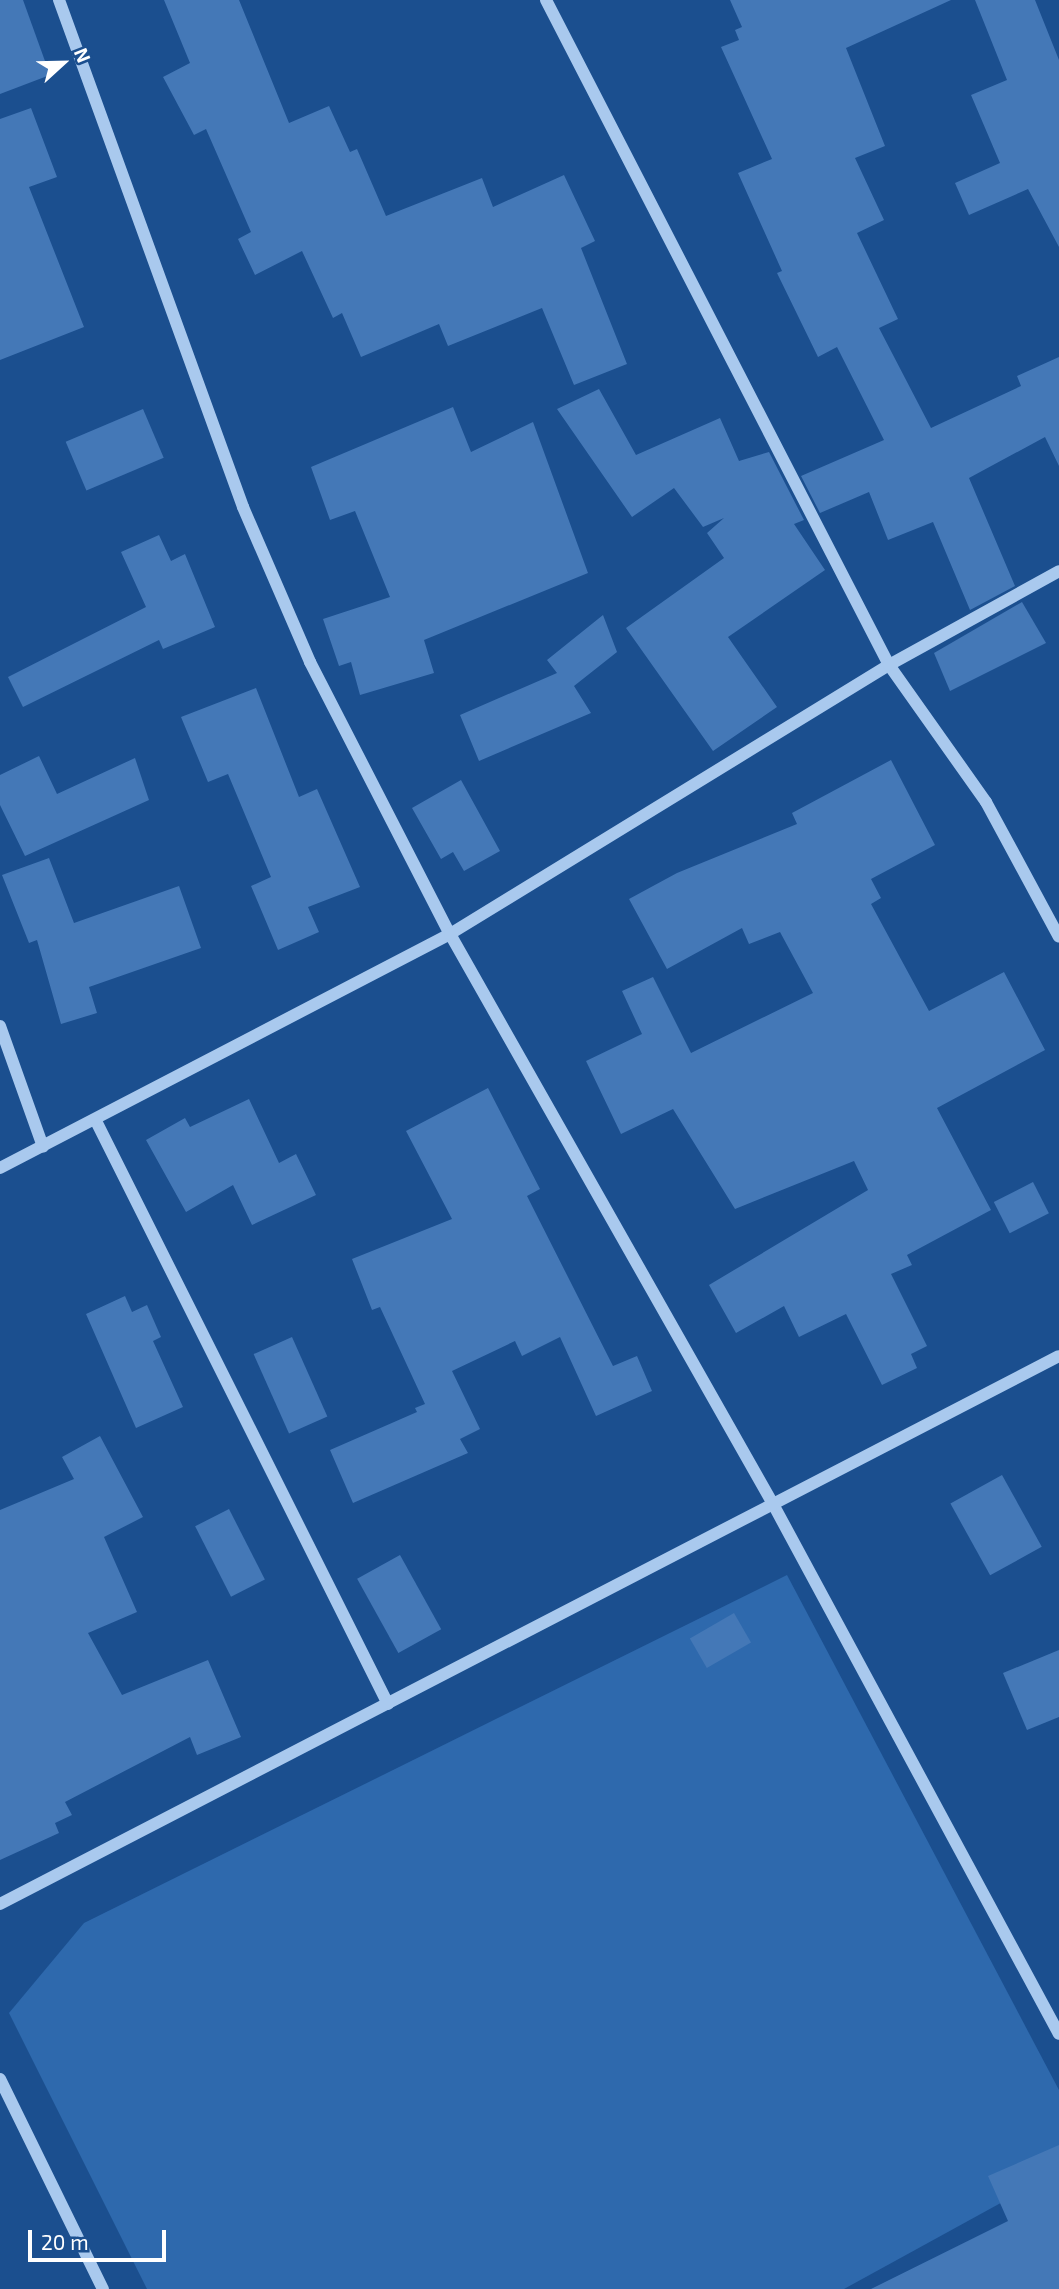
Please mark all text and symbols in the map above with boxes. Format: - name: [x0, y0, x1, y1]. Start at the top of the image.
- north arrow: [28, 28, 98, 98]
- text: N: [70, 44, 96, 66]
- scale bar: [32, 2216, 170, 2260]
- text: 20 m: [41, 2229, 89, 2254]

